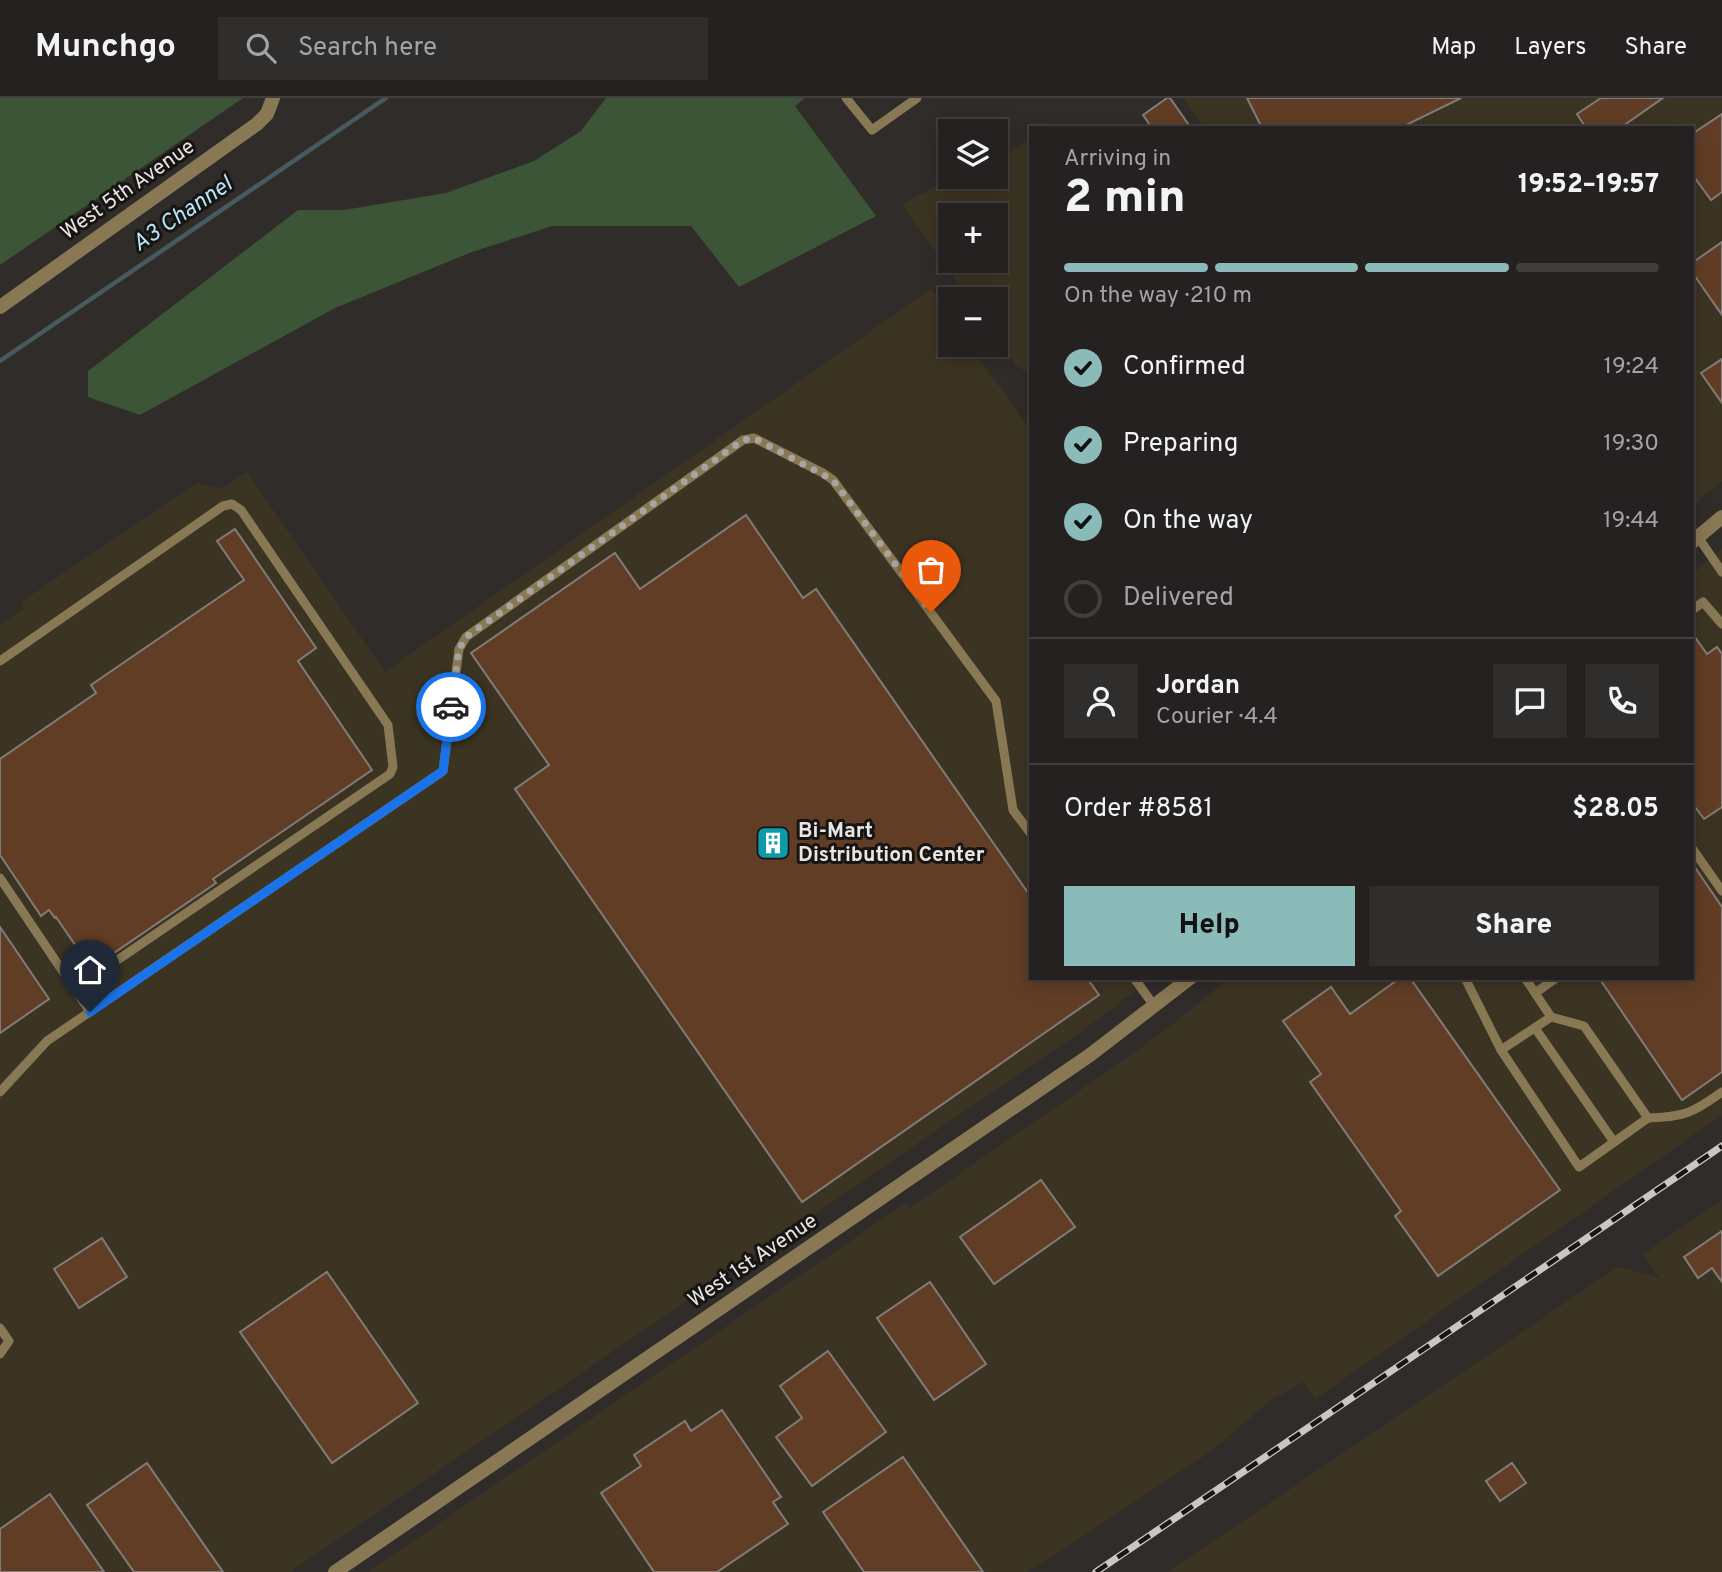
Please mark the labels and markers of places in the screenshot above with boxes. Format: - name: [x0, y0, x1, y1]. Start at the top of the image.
- pin: [901, 540, 961, 612]
- place label: Bi-Mart Distribution Center: [798, 818, 985, 869]
- building icon: Bi-Mart Distribution Center: [754, 824, 792, 862]
- pin: [60, 940, 120, 1012]

